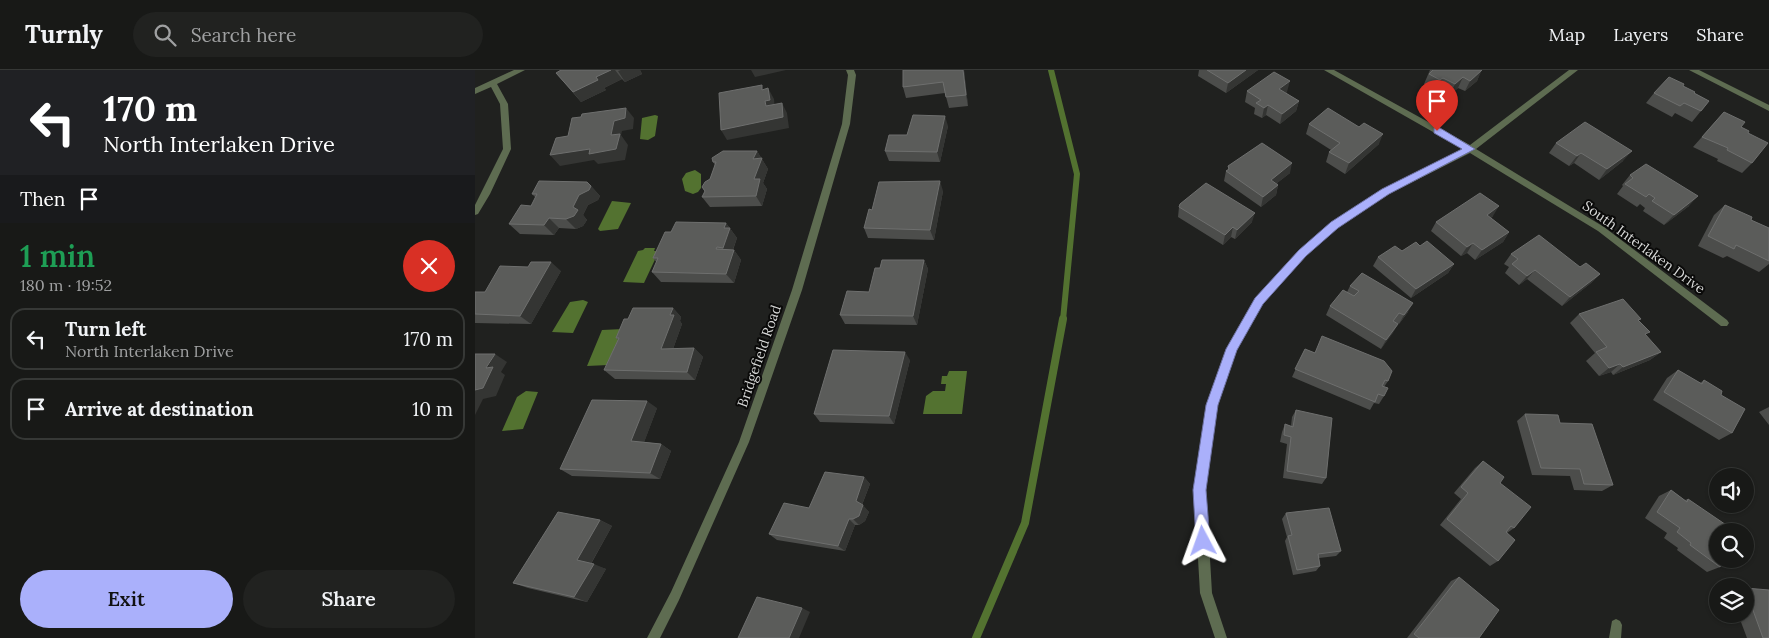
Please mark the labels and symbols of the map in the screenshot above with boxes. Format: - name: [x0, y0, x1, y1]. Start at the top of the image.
- pin: [1416, 80, 1458, 131]
- street label: South Interlaken Drive: [1579, 196, 1709, 298]
- street label: Bridgefield Road: [733, 303, 785, 409]
- position arrow: [1176, 514, 1228, 566]

